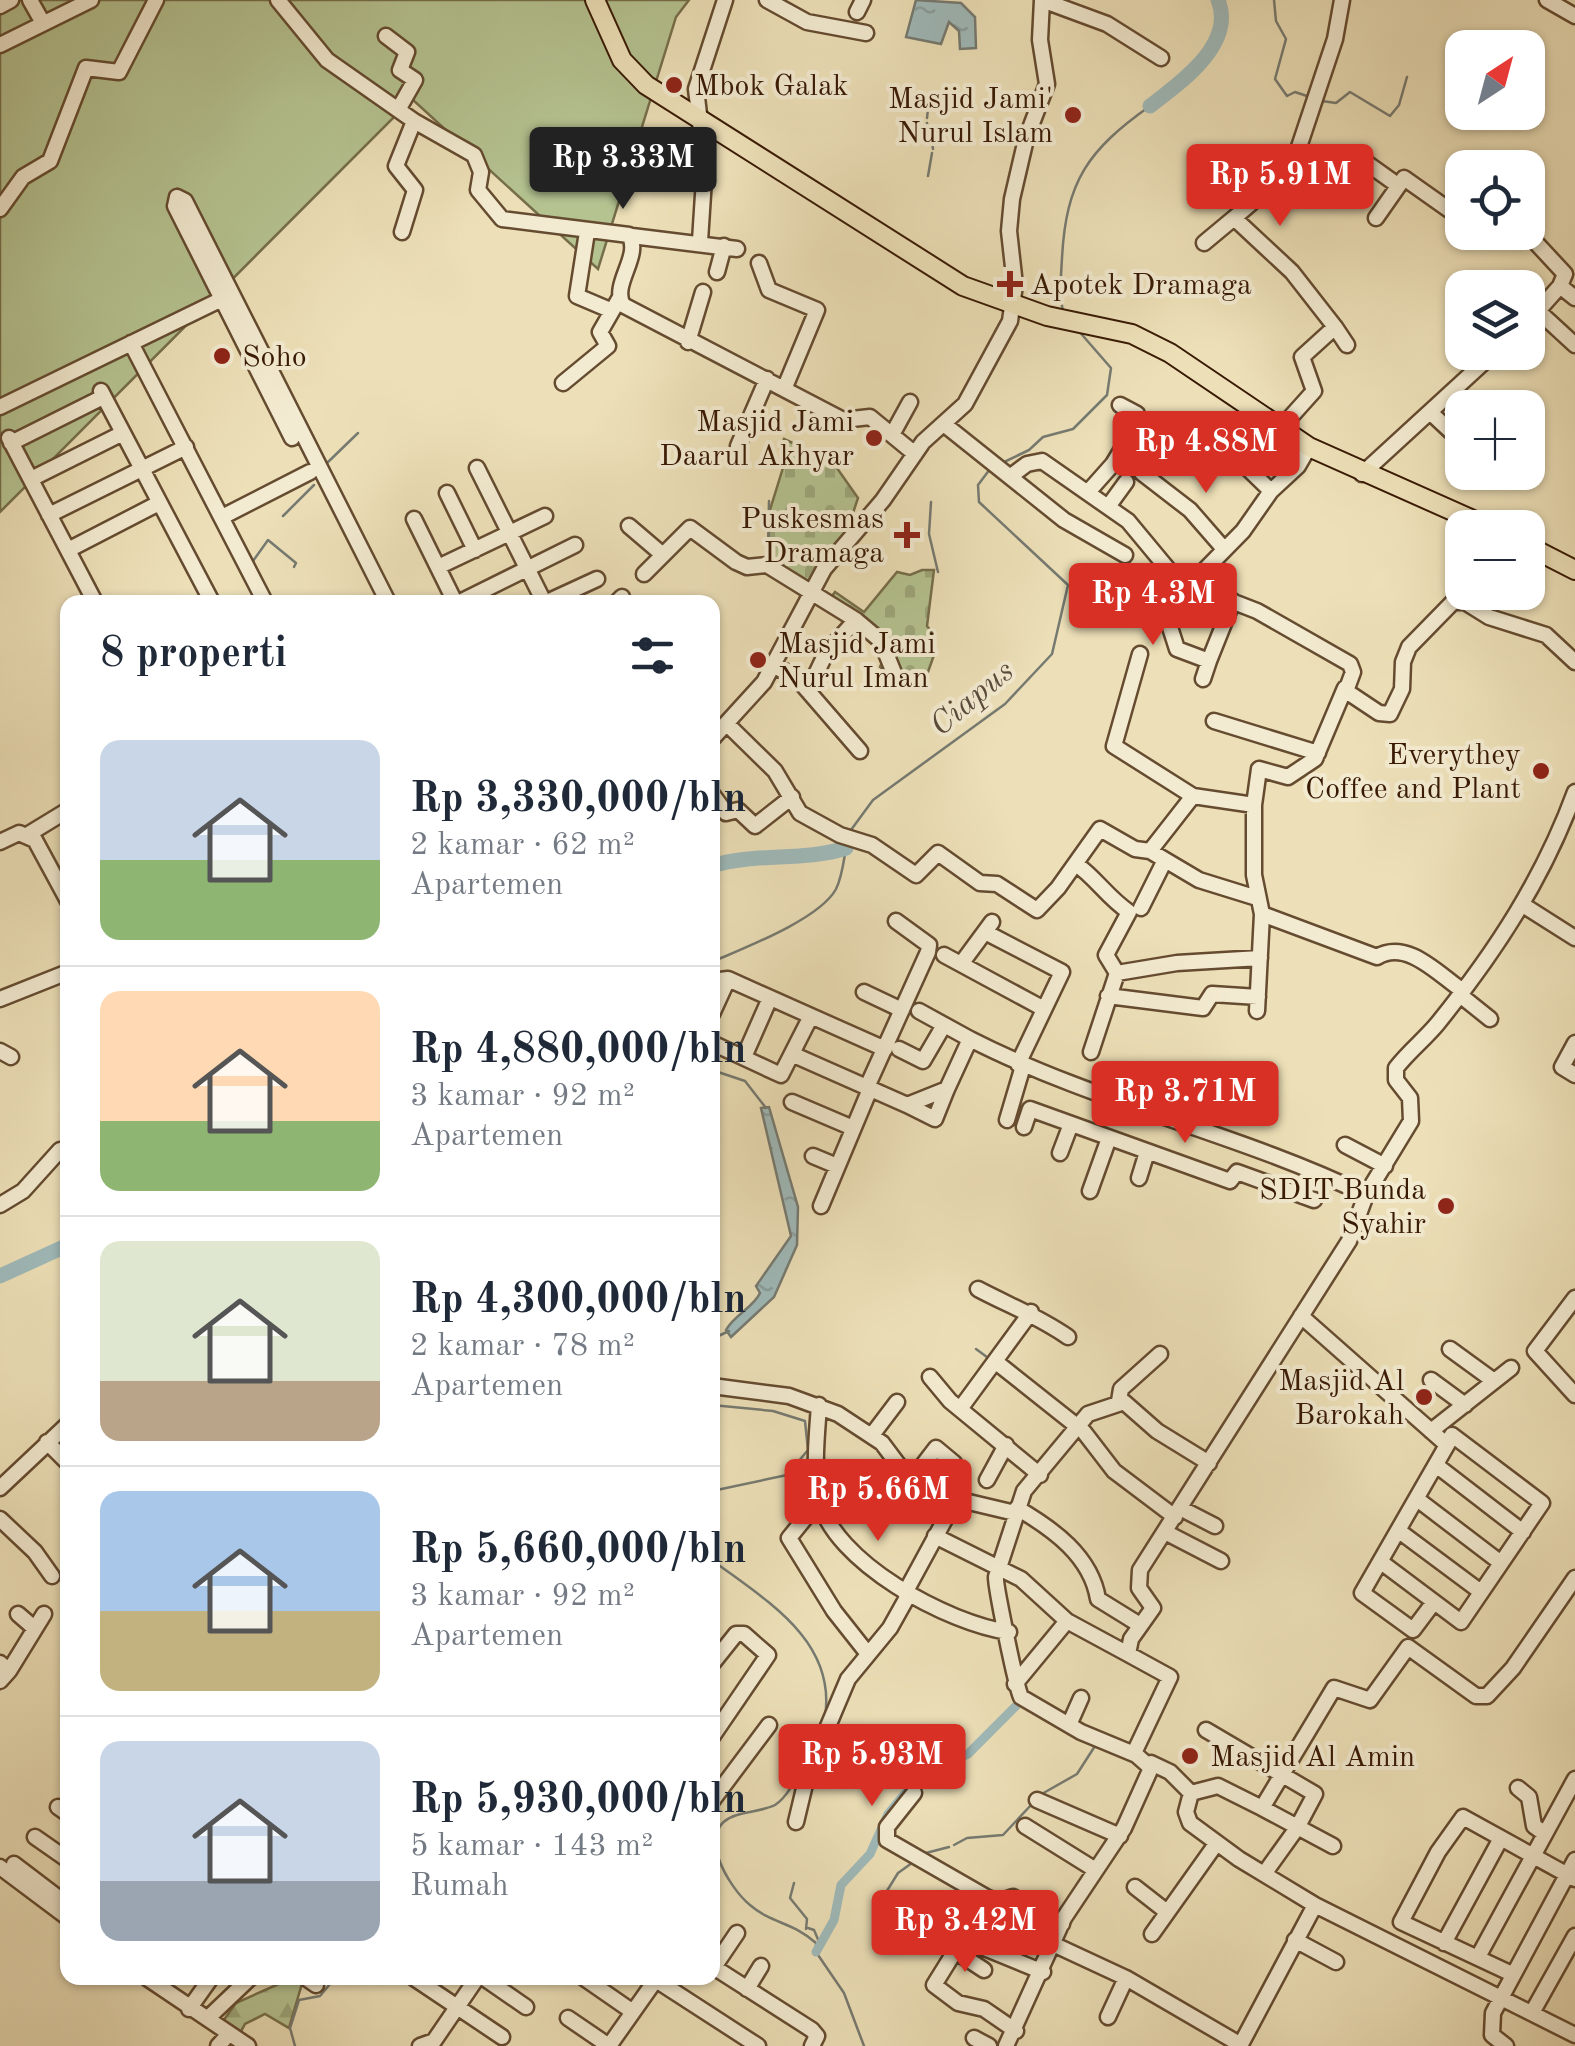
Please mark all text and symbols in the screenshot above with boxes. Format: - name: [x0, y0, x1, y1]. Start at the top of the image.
- north arrow: [1445, 30, 1545, 130]
- map controls: [1445, 30, 1545, 610]
- place label: Mbok Galak: [694, 72, 848, 102]
- marker: Mbok Galak: [663, 74, 685, 96]
- place label: Masjid Jami' Nurul Islam: [888, 85, 1053, 149]
- marker: Masjid Jami' Nurul Islam: [1062, 104, 1084, 126]
- pin: Rp 3.33M: [520, 127, 726, 212]
- text: Rp 3.33M: [552, 143, 694, 175]
- pin: Rp 5.91M: [1177, 144, 1383, 229]
- button: locate: [1445, 150, 1545, 250]
- text: Rp 5.91M: [1209, 160, 1351, 192]
- button: layers: [1445, 270, 1545, 370]
- place label: Apotek Dramaga: [1030, 271, 1252, 301]
- marker: Apotek Dramaga: [999, 273, 1021, 295]
- place label: Soho: [242, 343, 307, 373]
- marker: Soho: [211, 345, 233, 367]
- button: +: [1445, 390, 1545, 490]
- place label: Masjid Jami Daarul Akhyar: [659, 408, 854, 472]
- pin: Rp 4.88M: [1103, 411, 1309, 496]
- marker: Masjid Jami Daarul Akhyar: [863, 427, 885, 449]
- text: Rp 4.88M: [1135, 427, 1277, 459]
- place label: Puskesmas Dramaga: [740, 505, 884, 569]
- button: −: [1445, 510, 1545, 610]
- marker: Puskesmas Dramaga: [894, 522, 920, 548]
- pin: Rp 4.3M: [1061, 563, 1245, 648]
- text: Rp 4.3M: [1091, 579, 1215, 611]
- icon: filters: [625, 628, 680, 683]
- place label: Masjid Jami Nurul Iman: [778, 630, 936, 694]
- text: 8 properti: [100, 634, 287, 676]
- marker: Masjid Jami Nurul Iman: [747, 649, 769, 671]
- water label: Ciapus: [925, 655, 1021, 743]
- place label: Everythey Coffee and Plant: [1305, 741, 1521, 805]
- marker: Everythey Coffee and Plant: [1530, 760, 1552, 782]
- text: Rp 3,330,000/bln: [410, 779, 747, 821]
- icon: home: [180, 780, 300, 900]
- text: 2 kamar · 62 m²: [410, 830, 635, 862]
- text: Apartemen: [410, 870, 563, 902]
- text: Rp 4,880,000/bln: [410, 1030, 747, 1072]
- icon: home: [180, 1031, 300, 1151]
- pin: Rp 3.71M: [1082, 1061, 1288, 1146]
- text: Rp 3.71M: [1114, 1077, 1256, 1109]
- text: 3 kamar · 92 m²: [410, 1081, 635, 1113]
- text: Apartemen: [410, 1121, 563, 1153]
- place label: SDIT Bunda Syahir: [1259, 1176, 1426, 1240]
- marker: SDIT Bunda Syahir: [1435, 1195, 1457, 1217]
- text: Rp 4,300,000/bln: [410, 1280, 747, 1322]
- icon: home: [180, 1281, 300, 1401]
- text: 2 kamar · 78 m²: [410, 1331, 635, 1363]
- place label: Masjid Al Barokah: [1278, 1367, 1404, 1431]
- text: Apartemen: [410, 1371, 563, 1403]
- marker: Masjid Al Barokah: [1413, 1386, 1435, 1408]
- pin: Rp 5.66M: [775, 1459, 981, 1544]
- text: Rp 5.66M: [807, 1475, 949, 1507]
- text: Rp 5,660,000/bln: [410, 1530, 747, 1572]
- icon: home: [180, 1531, 300, 1651]
- text: 3 kamar · 92 m²: [410, 1581, 635, 1613]
- text: Apartemen: [410, 1621, 563, 1653]
- pin: Rp 5.93M: [769, 1724, 975, 1809]
- text: Rp 5.93M: [801, 1740, 943, 1772]
- place label: Masjid Al Amin: [1210, 1743, 1415, 1773]
- marker: Masjid Al Amin: [1179, 1745, 1201, 1767]
- text: Rp 5,930,000/bln: [410, 1780, 747, 1822]
- icon: home: [180, 1781, 300, 1901]
- text: 5 kamar · 143 m²: [410, 1831, 653, 1863]
- text: Rumah: [410, 1871, 509, 1903]
- pin: Rp 3.42M: [862, 1890, 1068, 1975]
- text: Rp 3.42M: [894, 1906, 1036, 1938]

